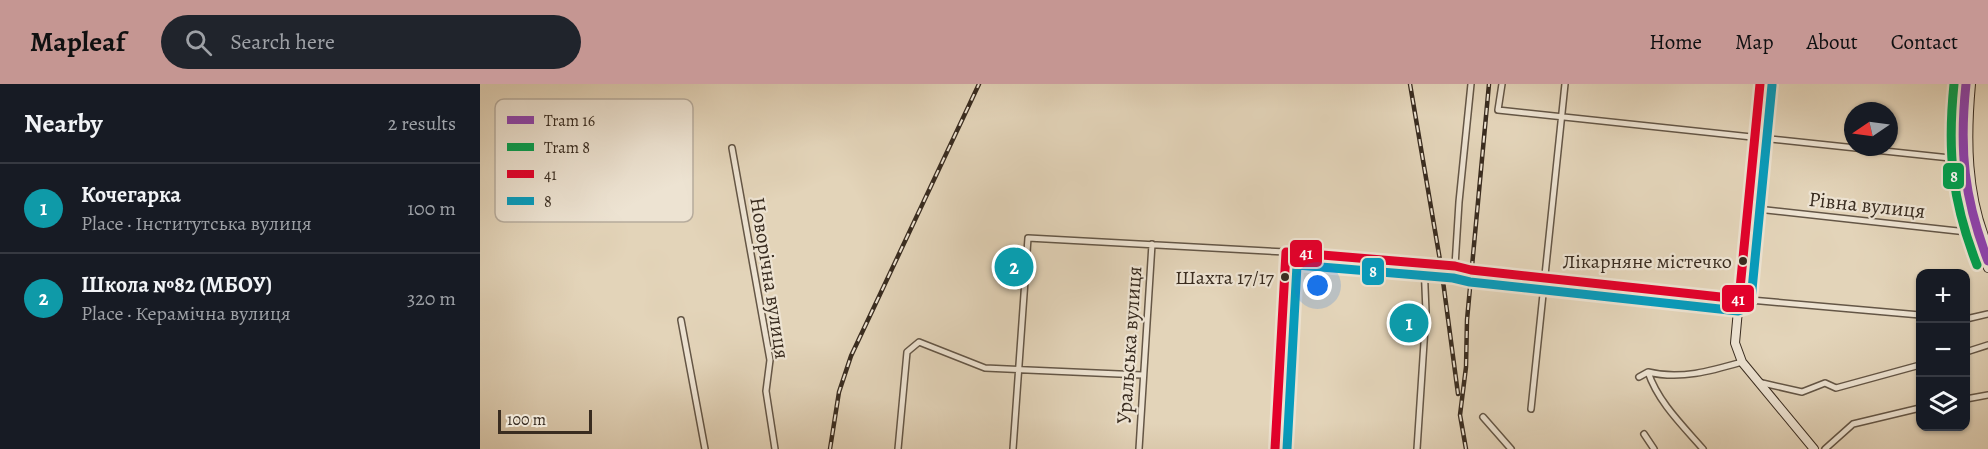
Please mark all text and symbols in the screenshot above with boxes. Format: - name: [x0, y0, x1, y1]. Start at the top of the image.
- search box: [161, 15, 581, 69]
- text: Mapleaf: [30, 23, 125, 61]
- icon: search: [182, 26, 215, 59]
- text: Search here: [230, 27, 335, 57]
- text: Home: [1649, 28, 1702, 56]
- text: Map: [1735, 28, 1773, 56]
- text: About: [1806, 28, 1858, 56]
- text: Contact: [1891, 28, 1958, 56]
- legend: [495, 99, 693, 222]
- north arrow: [1844, 102, 1898, 156]
- text: Nearby: [24, 106, 103, 141]
- text: 2 results: [388, 110, 456, 137]
- text: Tram 16: [544, 110, 595, 132]
- text: Tram 8: [544, 137, 590, 159]
- line badge: 8: [1942, 162, 1965, 190]
- text: 41: [544, 164, 557, 186]
- text: 8: [1950, 166, 1958, 188]
- text: Кочегарка: [81, 180, 181, 210]
- street label: Рівна вулиця: [1807, 185, 1927, 225]
- text: 8: [544, 191, 552, 213]
- text: 1: [40, 195, 47, 222]
- text: 100 m: [407, 195, 456, 222]
- street label: Новорічна вулиця: [743, 195, 797, 361]
- text: Place · Інститутська вулиця: [81, 210, 312, 237]
- line badge: 41: [1289, 239, 1323, 268]
- text: 41: [1299, 243, 1313, 265]
- pin: 2: [994, 244, 1034, 290]
- place label: Лікарняне містечко: [1562, 248, 1732, 275]
- marker: Лікарняне містечко: [1737, 255, 1749, 267]
- line badge: 8: [1361, 257, 1385, 286]
- text: 8: [1369, 261, 1377, 283]
- place label: Шахта 17/17: [1175, 264, 1275, 291]
- street label: Уральська вулиця: [1110, 265, 1148, 425]
- map controls: [1916, 269, 1970, 431]
- button: +: [1916, 269, 1970, 323]
- text: Школа №82 (МБОУ): [81, 270, 272, 300]
- marker: Шахта 17/17: [1279, 271, 1291, 283]
- your location: [1303, 271, 1332, 300]
- line badge: 41: [1721, 284, 1755, 313]
- text: 2: [39, 285, 48, 312]
- text: 320 m: [407, 285, 456, 312]
- text: 41: [1731, 289, 1745, 311]
- text: Place · Керамічна вулиця: [81, 300, 291, 327]
- pin: 1: [1390, 300, 1428, 346]
- button: −: [1916, 323, 1970, 377]
- button: layers: [1916, 377, 1970, 431]
- scale bar: [498, 407, 592, 434]
- text: 100 m: [507, 409, 546, 431]

